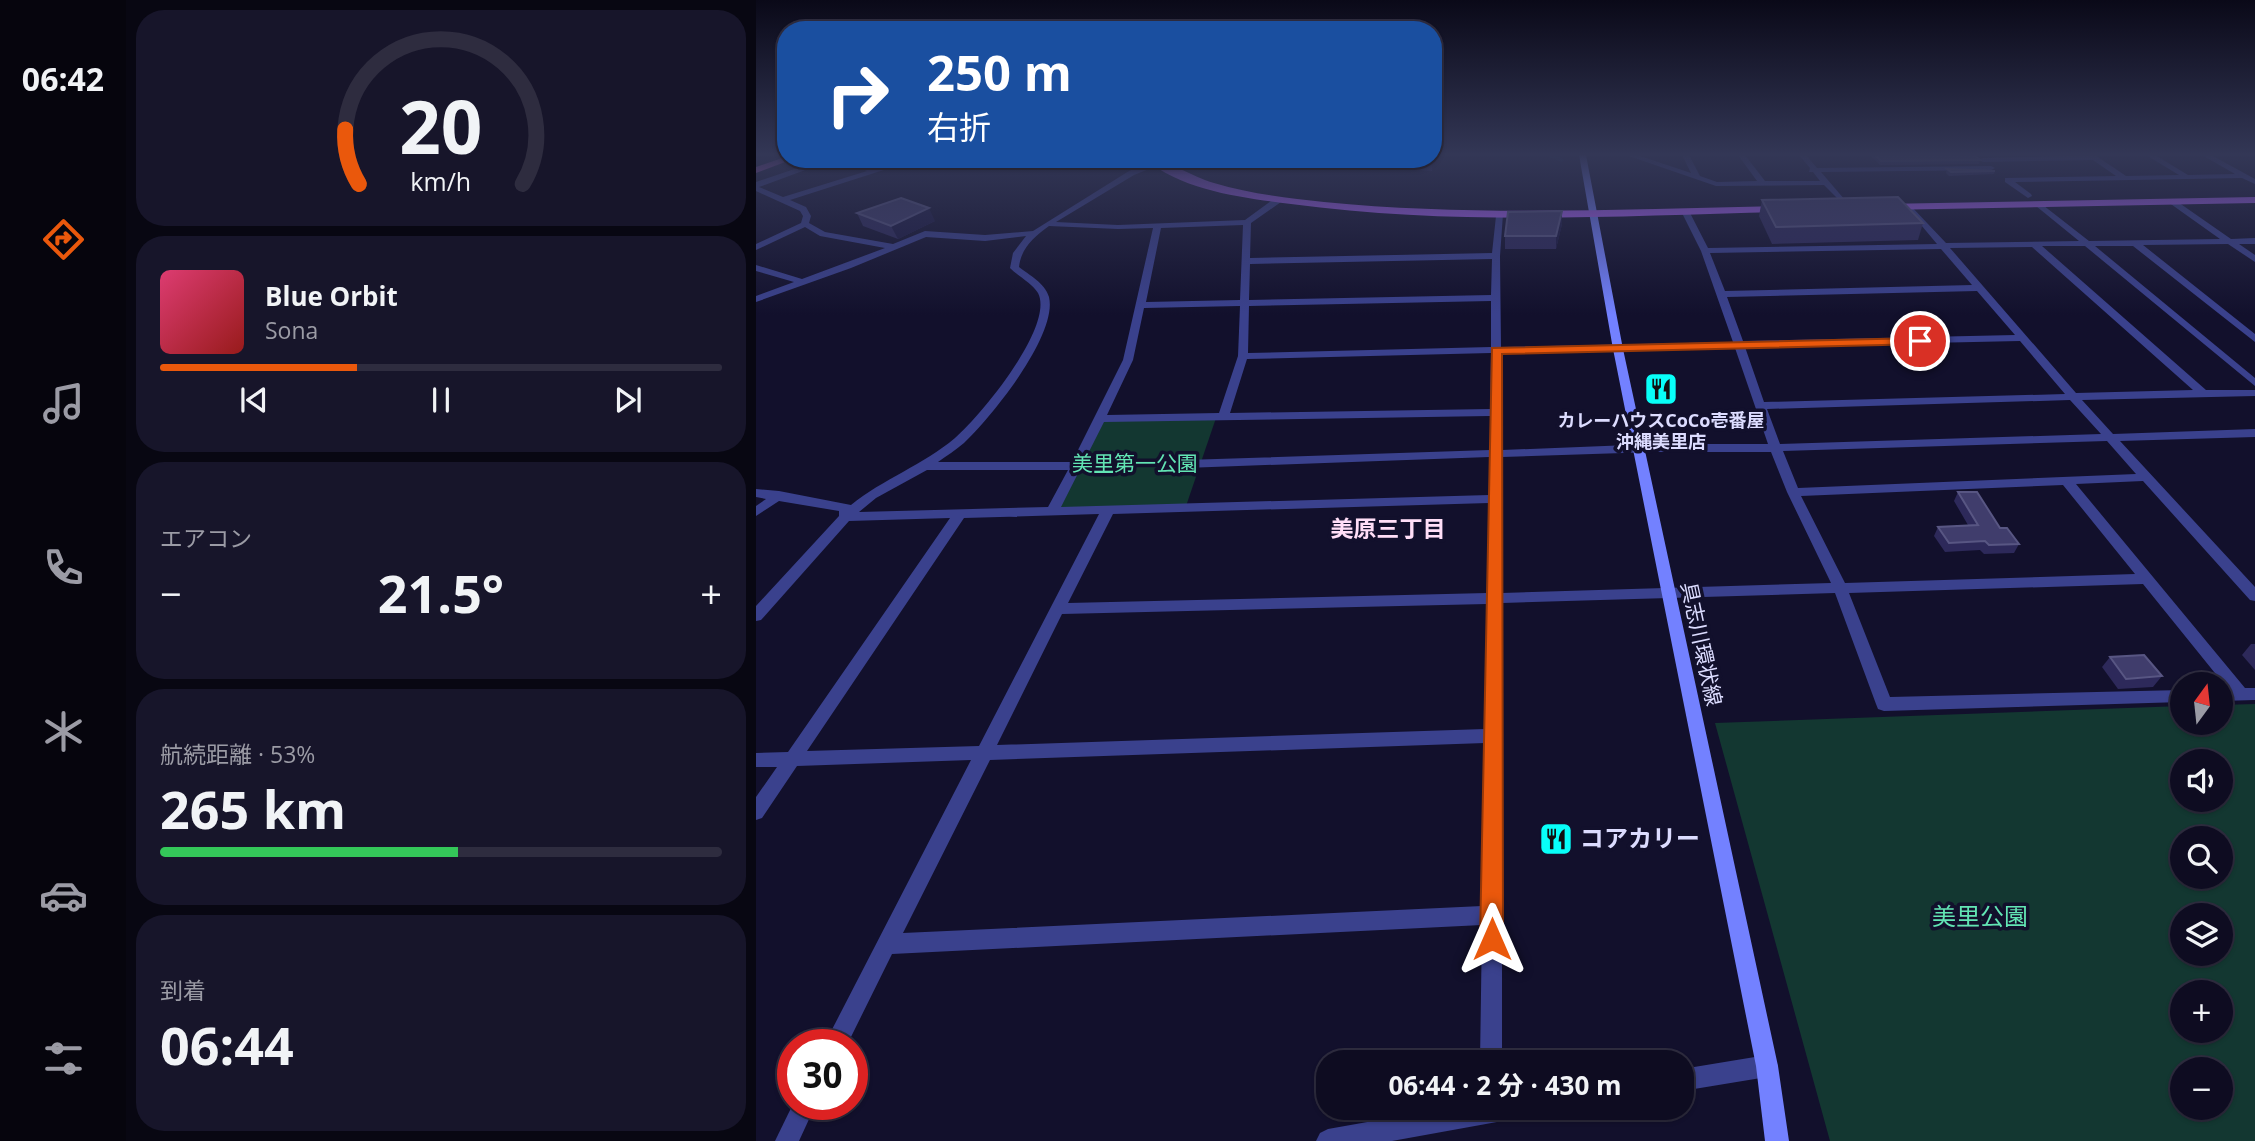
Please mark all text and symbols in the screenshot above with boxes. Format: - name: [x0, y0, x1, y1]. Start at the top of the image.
- text: 250 m: [927, 39, 1072, 105]
- icon: right: [812, 49, 903, 140]
- text: 06:42: [22, 57, 104, 100]
- text: 20: [399, 76, 483, 175]
- text: 右折: [927, 105, 991, 148]
- text: km/h: [411, 164, 471, 198]
- icon: directions: [39, 215, 88, 264]
- text: Blue Orbit: [265, 278, 398, 314]
- pin: [1890, 311, 1950, 371]
- text: Sona: [265, 314, 318, 346]
- icon: arrive: [1901, 322, 1939, 360]
- restaurant icon: カレーハウスCoCo壱番屋 沖縄美里店: [1642, 370, 1680, 408]
- icon: music: [39, 379, 88, 428]
- icon: previous: [235, 381, 273, 419]
- icon: pause: [422, 381, 460, 419]
- icon: next: [609, 381, 647, 419]
- place label: カレーハウスCoCo壱番屋 沖縄美里店: [1558, 408, 1764, 453]
- park label: 美里第一公園: [1072, 449, 1198, 477]
- district label: 美原三丁目: [1331, 512, 1446, 544]
- text: エアコン: [160, 522, 252, 554]
- icon: phone: [39, 543, 88, 592]
- text: 21.5°: [378, 557, 504, 628]
- text: −: [160, 567, 182, 619]
- text: +: [700, 567, 722, 619]
- street label: 具志川環状線: [1675, 579, 1729, 708]
- north arrow: [2170, 672, 2233, 735]
- map controls: [2170, 672, 2233, 1120]
- icon: climate: [39, 707, 88, 756]
- text: 航続距離 · 53%: [160, 738, 315, 770]
- button: sound: [2170, 749, 2233, 812]
- text: 265 km: [160, 773, 346, 844]
- restaurant icon: コアカリー: [1537, 820, 1575, 858]
- place label: コアカリー: [1580, 821, 1700, 854]
- button: search: [2170, 826, 2233, 889]
- icon: car: [39, 871, 88, 920]
- park label: 美里公園: [1932, 899, 2028, 932]
- position arrow: [1455, 902, 1529, 976]
- button: layers: [2170, 903, 2233, 966]
- text: 到着: [160, 974, 206, 1006]
- button: +: [2170, 980, 2233, 1043]
- text: 06:44: [160, 1009, 294, 1080]
- speed limit sign: 30: [777, 1029, 868, 1120]
- icon: filters: [39, 1034, 88, 1083]
- button: −: [2170, 1057, 2233, 1120]
- text: 06:44 · 2 分 · 430 m: [1388, 1067, 1622, 1103]

